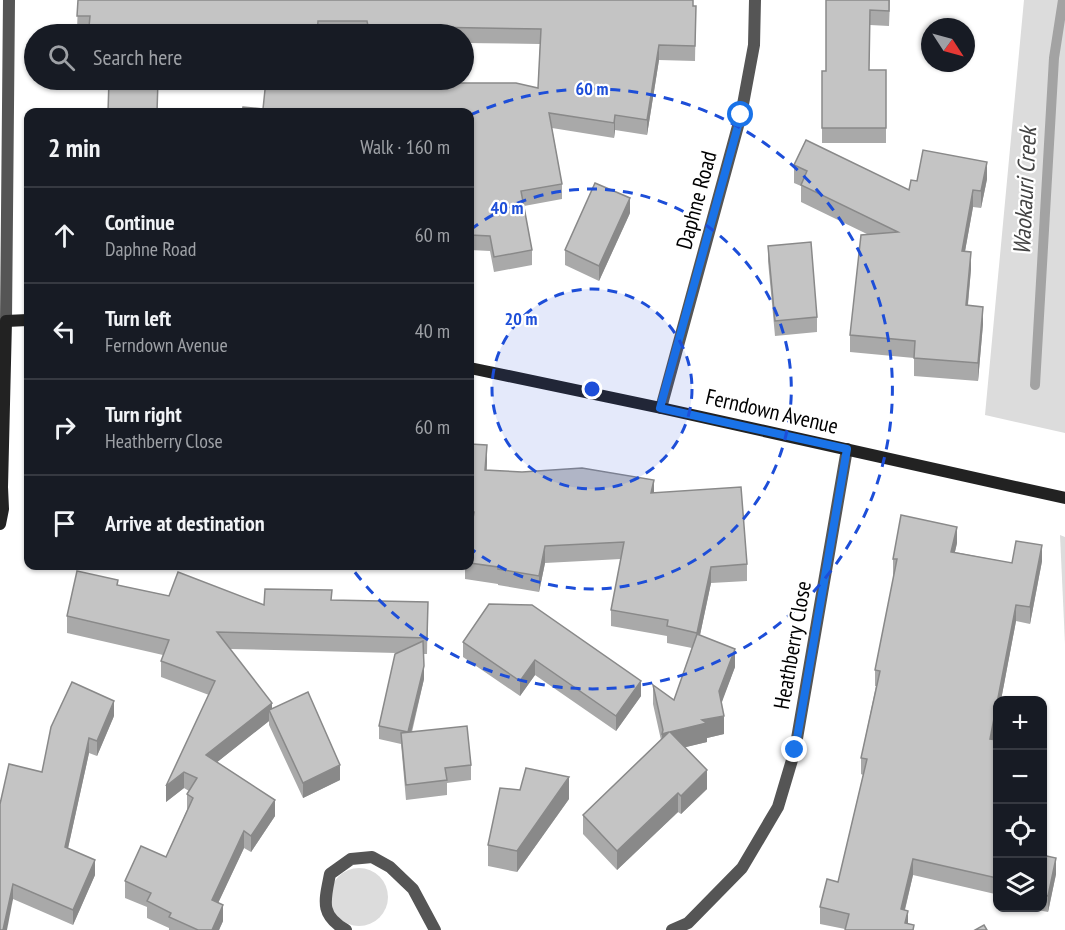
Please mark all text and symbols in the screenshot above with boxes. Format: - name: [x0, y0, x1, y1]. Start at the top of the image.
- north arrow: [921, 18, 975, 72]
- search box: [24, 24, 474, 90]
- icon: search: [45, 41, 78, 74]
- text: Search here: [93, 43, 182, 71]
- text: 60 m: [576, 77, 608, 100]
- route start: [727, 101, 753, 127]
- water label: Waokauri Creek: [1006, 124, 1043, 256]
- text: 2 min: [48, 131, 101, 164]
- text: Walk · 160 m: [360, 134, 450, 160]
- street label: Daphne Road: [669, 148, 723, 252]
- text: 40 m: [491, 196, 523, 219]
- text: Continue: [105, 208, 175, 236]
- icon: ahead: [48, 219, 81, 252]
- text: 60 m: [415, 222, 450, 248]
- text: Daphne Road: [105, 236, 196, 262]
- text: Turn left: [105, 304, 171, 332]
- text: 20 m: [505, 307, 537, 330]
- icon: left: [48, 315, 81, 348]
- text: 40 m: [415, 318, 450, 344]
- text: Ferndown Avenue: [105, 332, 228, 358]
- centre of rings: [582, 379, 602, 399]
- street label: Ferndown Avenue: [703, 382, 841, 440]
- text: Turn right: [105, 400, 182, 428]
- icon: right: [48, 411, 81, 444]
- text: 60 m: [415, 414, 450, 440]
- text: Heathberry Close: [105, 428, 223, 454]
- icon: arrive: [48, 507, 81, 540]
- text: Arrive at destination: [105, 509, 265, 537]
- street label: Heathberry Close: [767, 579, 817, 711]
- map controls: [993, 696, 1047, 912]
- button: +: [993, 696, 1047, 750]
- route end: [781, 736, 807, 762]
- button: −: [993, 750, 1047, 804]
- button: locate: [993, 804, 1047, 858]
- button: layers: [993, 858, 1047, 912]

